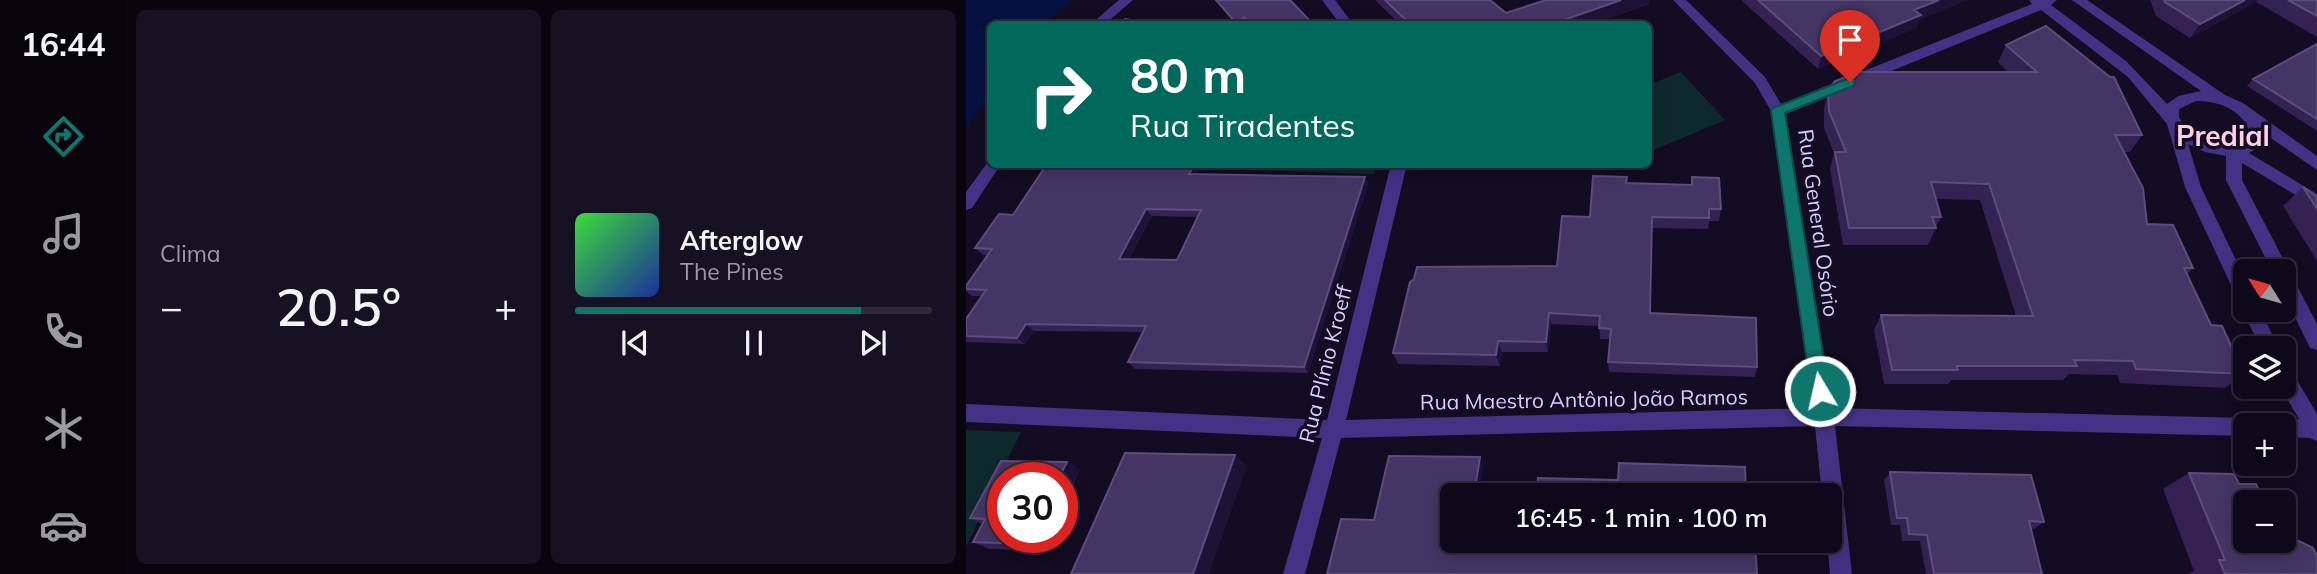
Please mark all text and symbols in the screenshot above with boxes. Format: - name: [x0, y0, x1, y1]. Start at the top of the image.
- pin: [1820, 10, 1880, 82]
- icon: arrive: [1831, 21, 1869, 59]
- text: 16:44: [21, 24, 105, 64]
- text: 80 m: [1130, 44, 1246, 105]
- icon: right: [1015, 49, 1106, 140]
- text: Rua Tiradentes: [1130, 105, 1355, 145]
- icon: directions: [39, 112, 88, 161]
- district label: Predial: [2176, 118, 2270, 153]
- street label: Rua General Osório: [1793, 127, 1845, 318]
- icon: music: [39, 209, 88, 258]
- text: Afterglow: [680, 224, 803, 257]
- text: Clima: [160, 239, 221, 268]
- text: The Pines: [680, 257, 784, 286]
- north arrow: [2233, 259, 2296, 322]
- map controls: [2233, 259, 2296, 553]
- text: 20.5°: [276, 274, 401, 339]
- street label: Rua Plínio Kroeff: [1293, 282, 1357, 445]
- text: −: [160, 283, 183, 331]
- text: +: [494, 283, 517, 331]
- icon: phone: [39, 307, 88, 356]
- icon: previous: [616, 324, 654, 362]
- icon: pause: [735, 324, 773, 362]
- icon: next: [854, 324, 892, 362]
- button: layers: [2233, 336, 2296, 399]
- position arrow: [1783, 354, 1857, 428]
- street label: Rua Maestro Antônio João Ramos: [1420, 383, 1748, 415]
- icon: climate: [39, 404, 88, 453]
- button: +: [2233, 413, 2296, 476]
- speed limit sign: 30: [987, 462, 1078, 553]
- button: −: [2233, 490, 2296, 553]
- icon: car: [39, 501, 88, 550]
- text: 16:45 · 1 min · 100 m: [1514, 501, 1768, 534]

